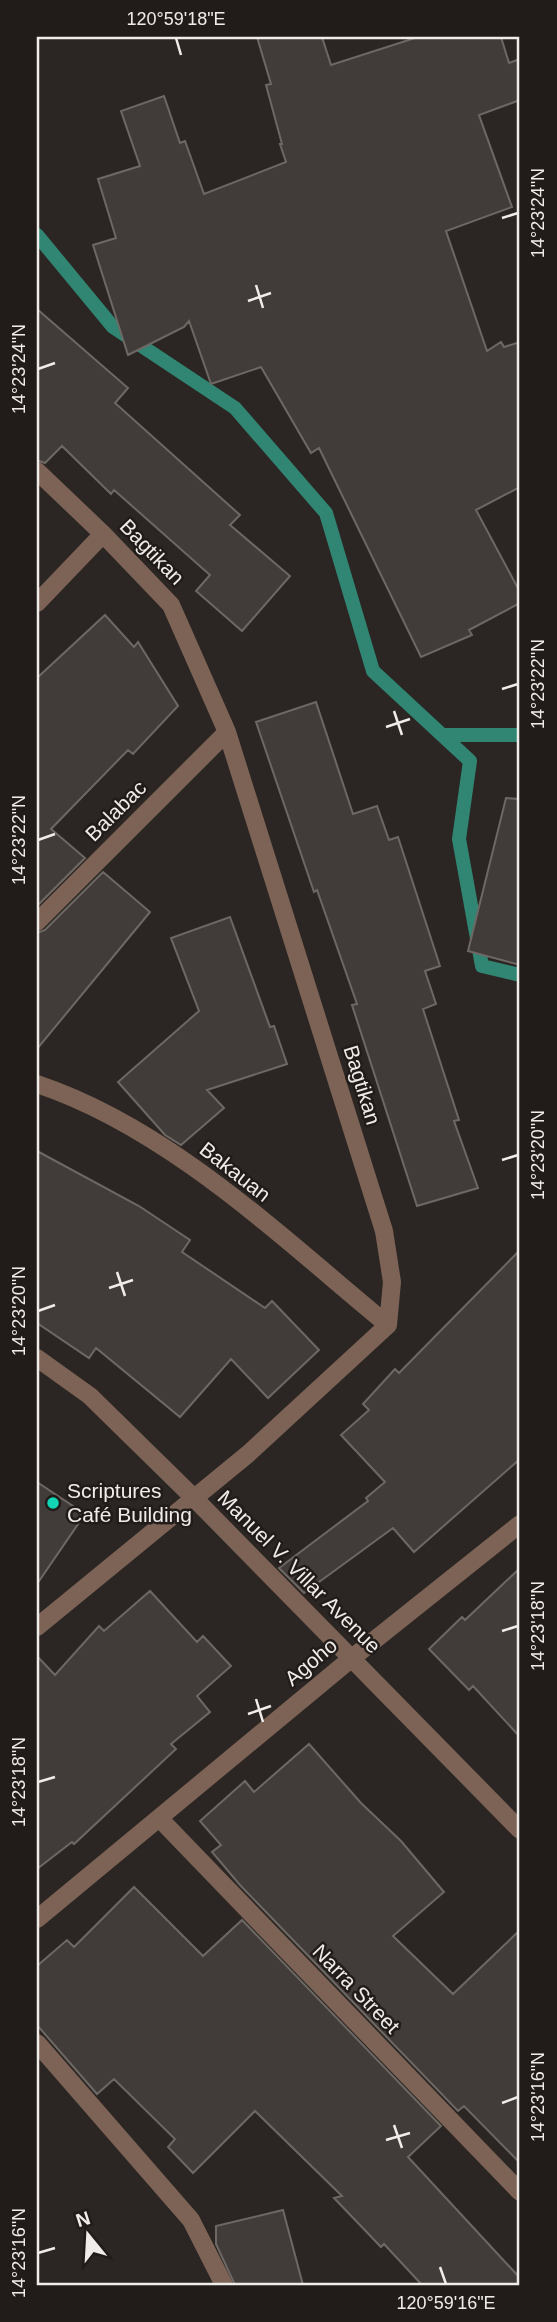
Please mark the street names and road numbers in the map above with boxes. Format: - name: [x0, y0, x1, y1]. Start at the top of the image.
- street label: Bagtikan: [116, 514, 189, 589]
- street label: Balabac: [81, 776, 151, 846]
- street label: Bagtikan: [340, 1042, 385, 1127]
- street label: Bakauan: [196, 1137, 275, 1206]
- street label: Manuel V. Villar Avenue: [213, 1486, 385, 1658]
- street label: Agoho: [280, 1633, 341, 1690]
- street label: Narra Street: [308, 1940, 404, 2038]

